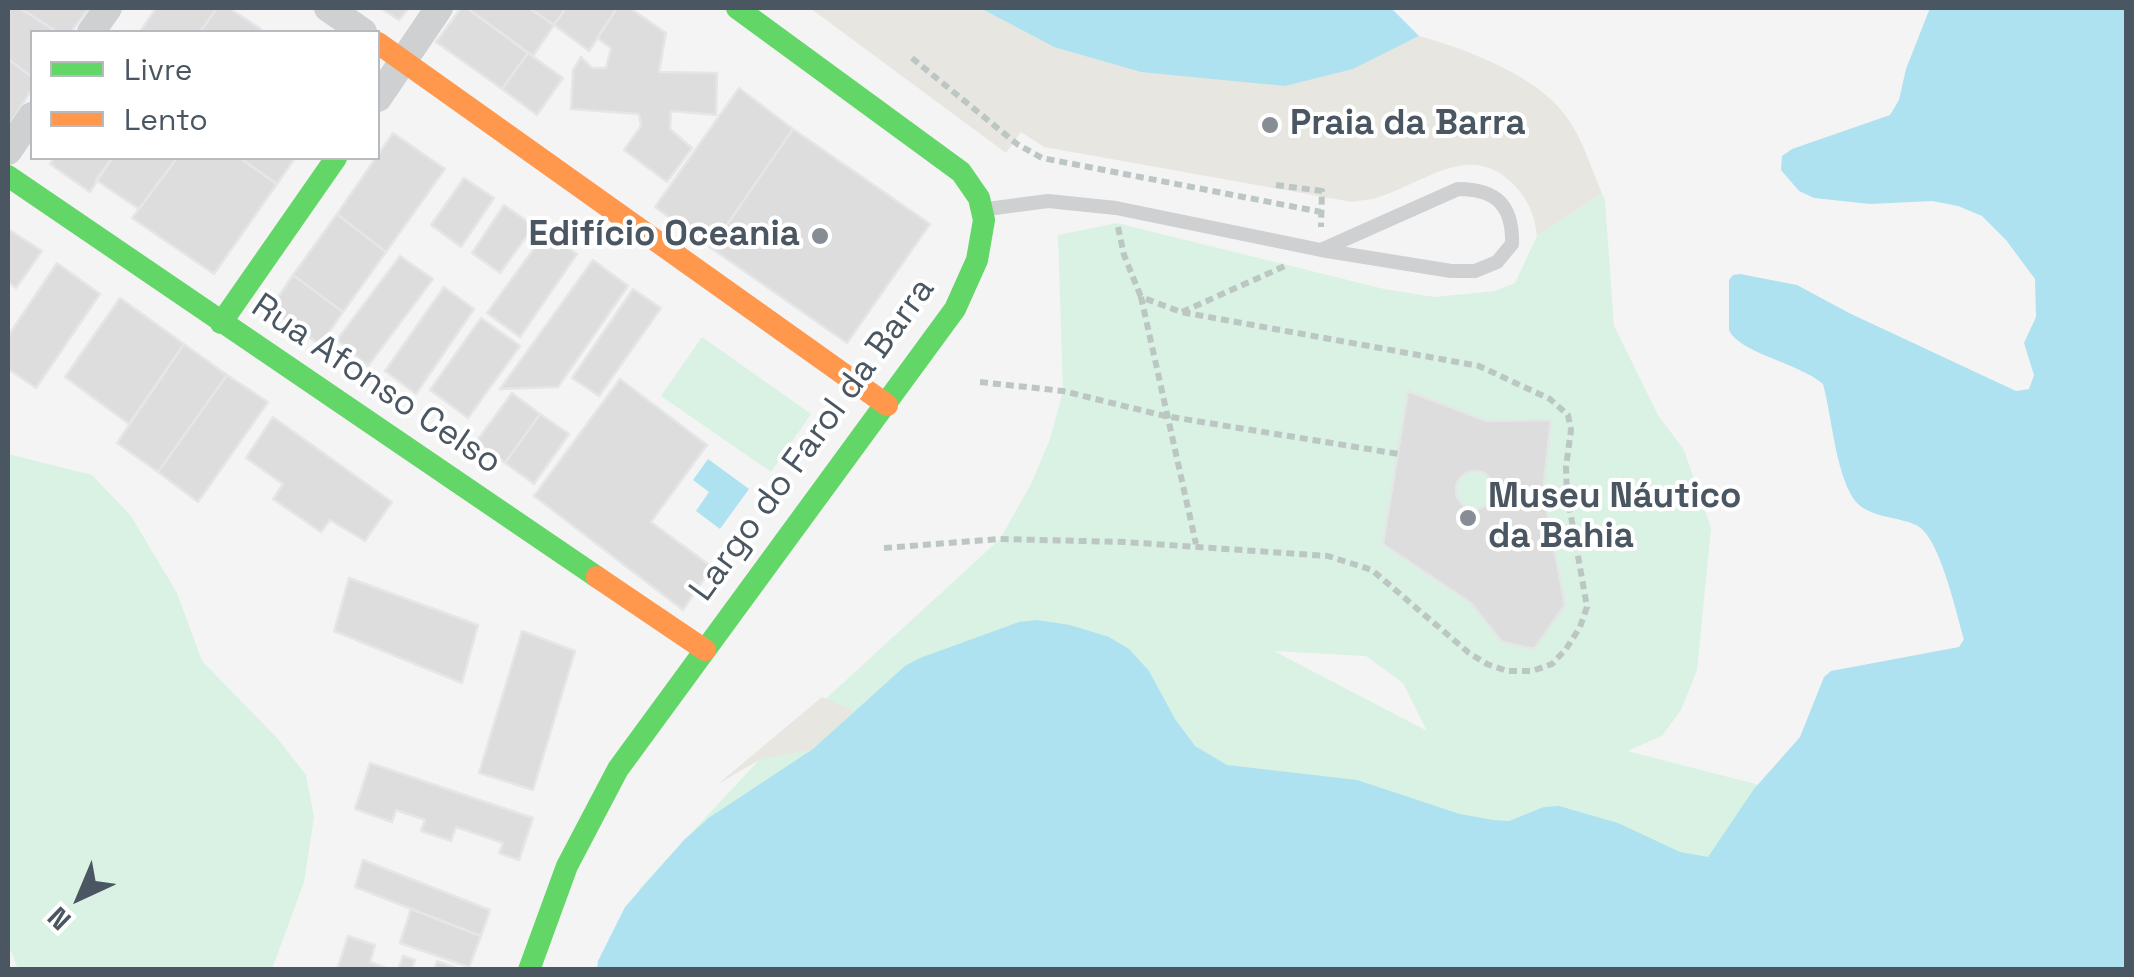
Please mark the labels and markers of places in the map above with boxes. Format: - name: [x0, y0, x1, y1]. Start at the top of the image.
- place label: Praia da Barra: [1290, 104, 1526, 146]
- marker: Praia da Barra: [1259, 114, 1281, 136]
- place label: Edifício Oceania: [529, 215, 800, 257]
- marker: Edifício Oceania: [809, 225, 831, 247]
- place label: Museu Náutico da Bahia: [1488, 477, 1741, 559]
- marker: Museu Náutico da Bahia: [1457, 507, 1479, 529]

